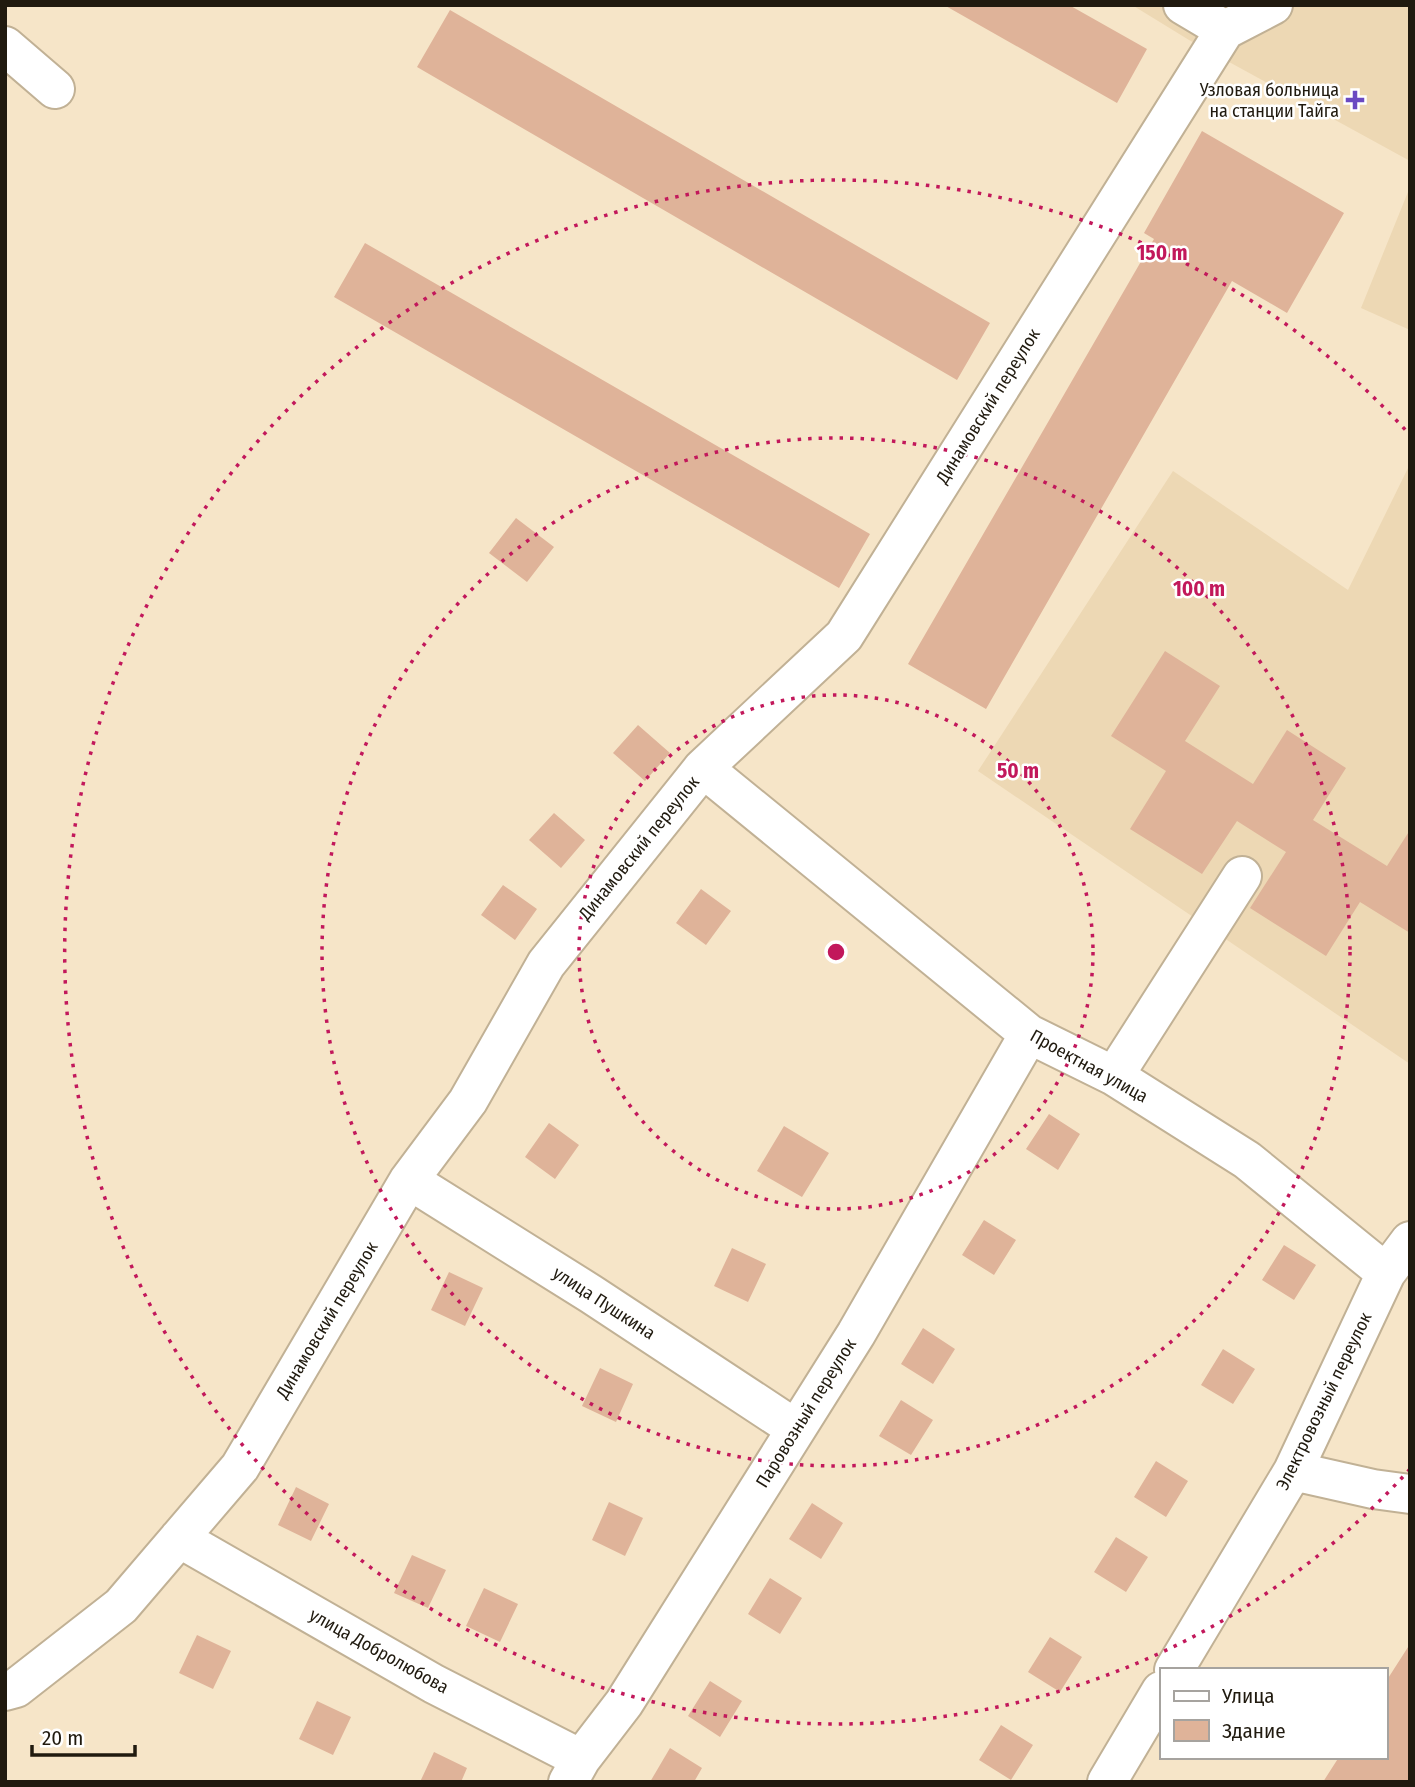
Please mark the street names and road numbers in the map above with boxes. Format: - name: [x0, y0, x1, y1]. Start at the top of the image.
- street label: Динамовский переулок: [931, 324, 1045, 489]
- street label: Динамовский переулок: [573, 771, 704, 925]
- street label: Проектная улица: [1026, 1025, 1152, 1108]
- street label: Динамовский переулок: [271, 1237, 383, 1403]
- street label: улица Пушкина: [549, 1262, 659, 1344]
- street label: Электровозный переулок: [1271, 1308, 1377, 1493]
- street label: Паровозный переулок: [751, 1334, 861, 1492]
- street label: улица Добролюбова: [306, 1604, 452, 1698]

